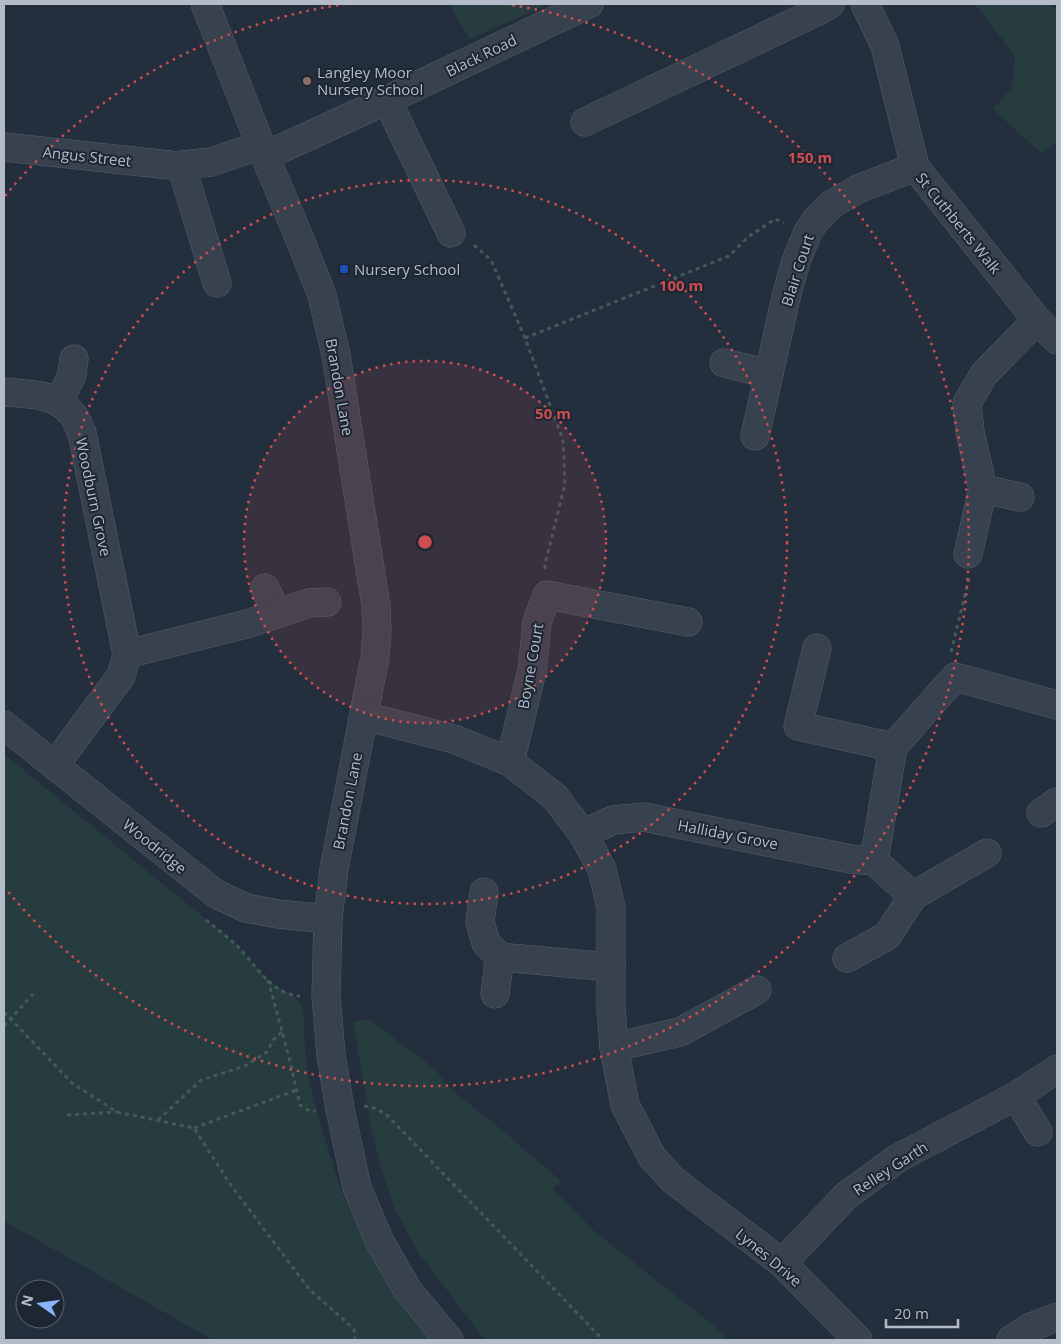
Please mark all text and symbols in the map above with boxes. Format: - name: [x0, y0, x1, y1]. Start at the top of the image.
- street label: Black Road: [442, 29, 520, 81]
- place label: Langley Moor Nursery School: [317, 62, 423, 99]
- marker: Langley Moor Nursery School: [301, 75, 313, 87]
- street label: Angus Street: [42, 141, 132, 171]
- text: 150 m: [788, 147, 832, 167]
- street label: St Cuthberts Walk: [912, 168, 1006, 278]
- street label: Blair Court: [776, 231, 818, 309]
- place label: Nursery School: [354, 259, 460, 279]
- marker: Nursery School: [338, 263, 350, 275]
- text: 100 m: [659, 275, 703, 295]
- street label: Brandon Lane: [322, 337, 358, 437]
- text: 50 m: [535, 403, 571, 423]
- street label: Woodburn Grove: [72, 436, 116, 558]
- centre of rings: [416, 533, 434, 551]
- street label: Boyne Court: [513, 621, 547, 711]
- street label: Brandon Lane: [328, 751, 366, 851]
- street label: Woodridge: [119, 814, 191, 878]
- street label: Halliday Grove: [676, 814, 780, 854]
- street label: Relley Garth: [849, 1136, 931, 1200]
- street label: Lynes Drive: [732, 1223, 806, 1291]
- north arrow: [15, 1279, 65, 1329]
- text: N: [16, 1293, 37, 1309]
- scale bar: [886, 1296, 958, 1328]
- text: 20 m: [894, 1303, 929, 1323]

